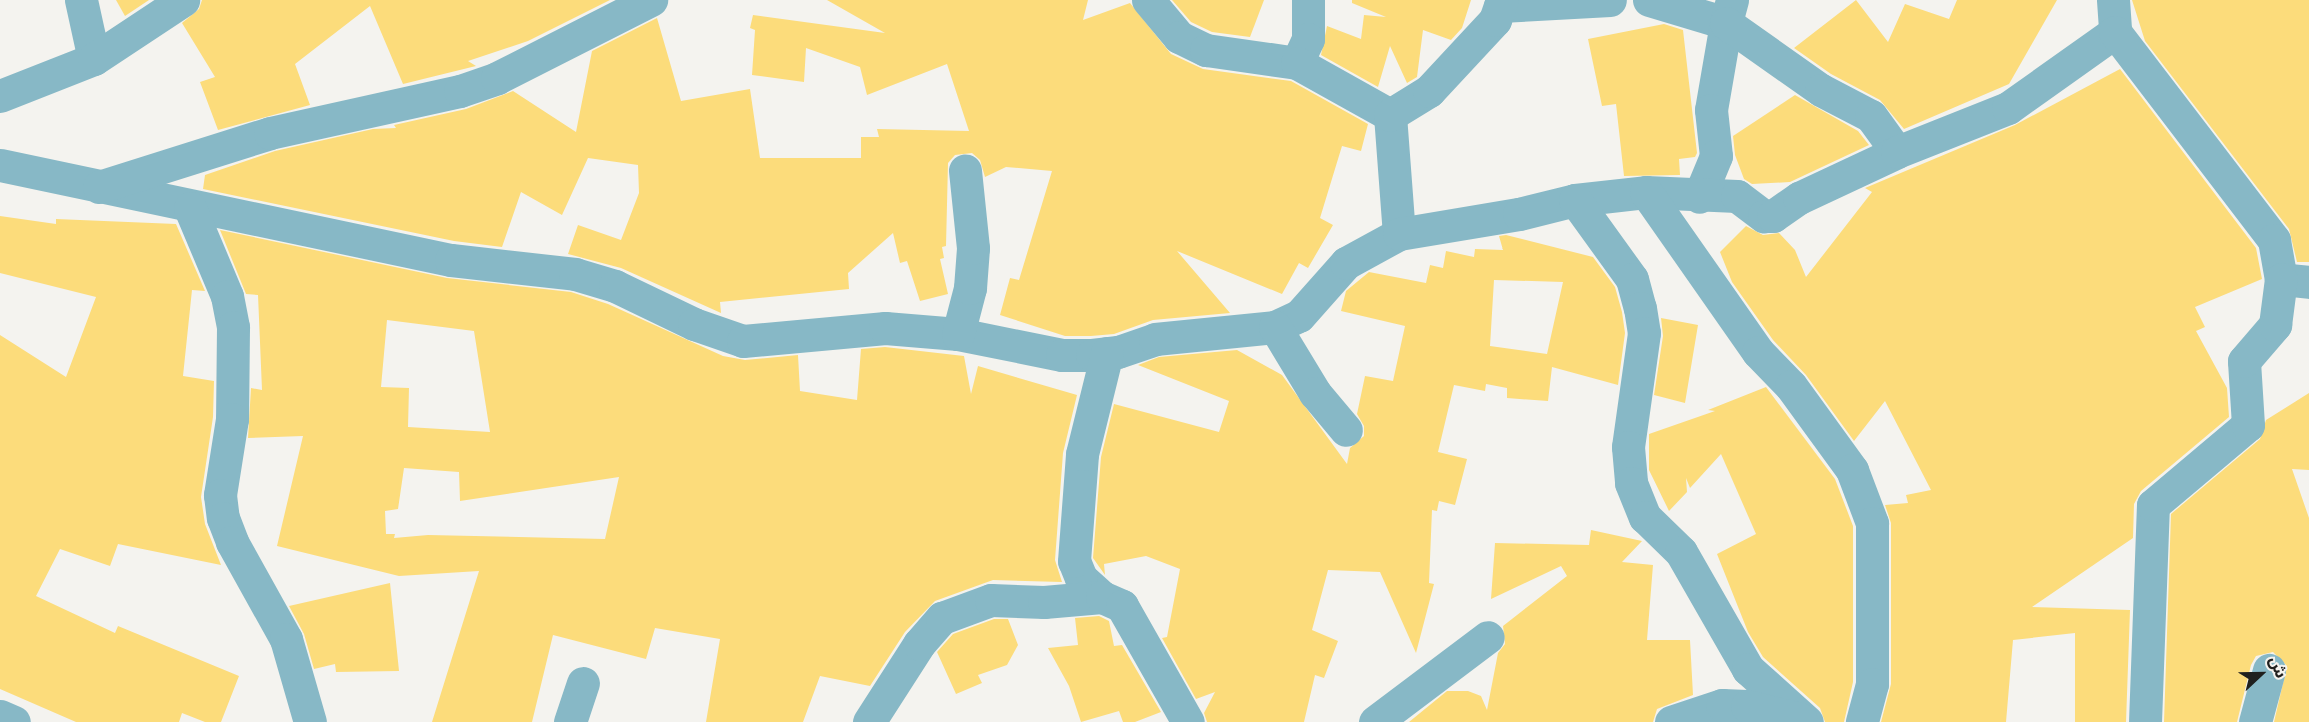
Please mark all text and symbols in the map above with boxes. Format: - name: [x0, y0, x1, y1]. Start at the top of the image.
- north arrow: [2231, 644, 2291, 704]
- text: ش: [2263, 653, 2292, 682]

